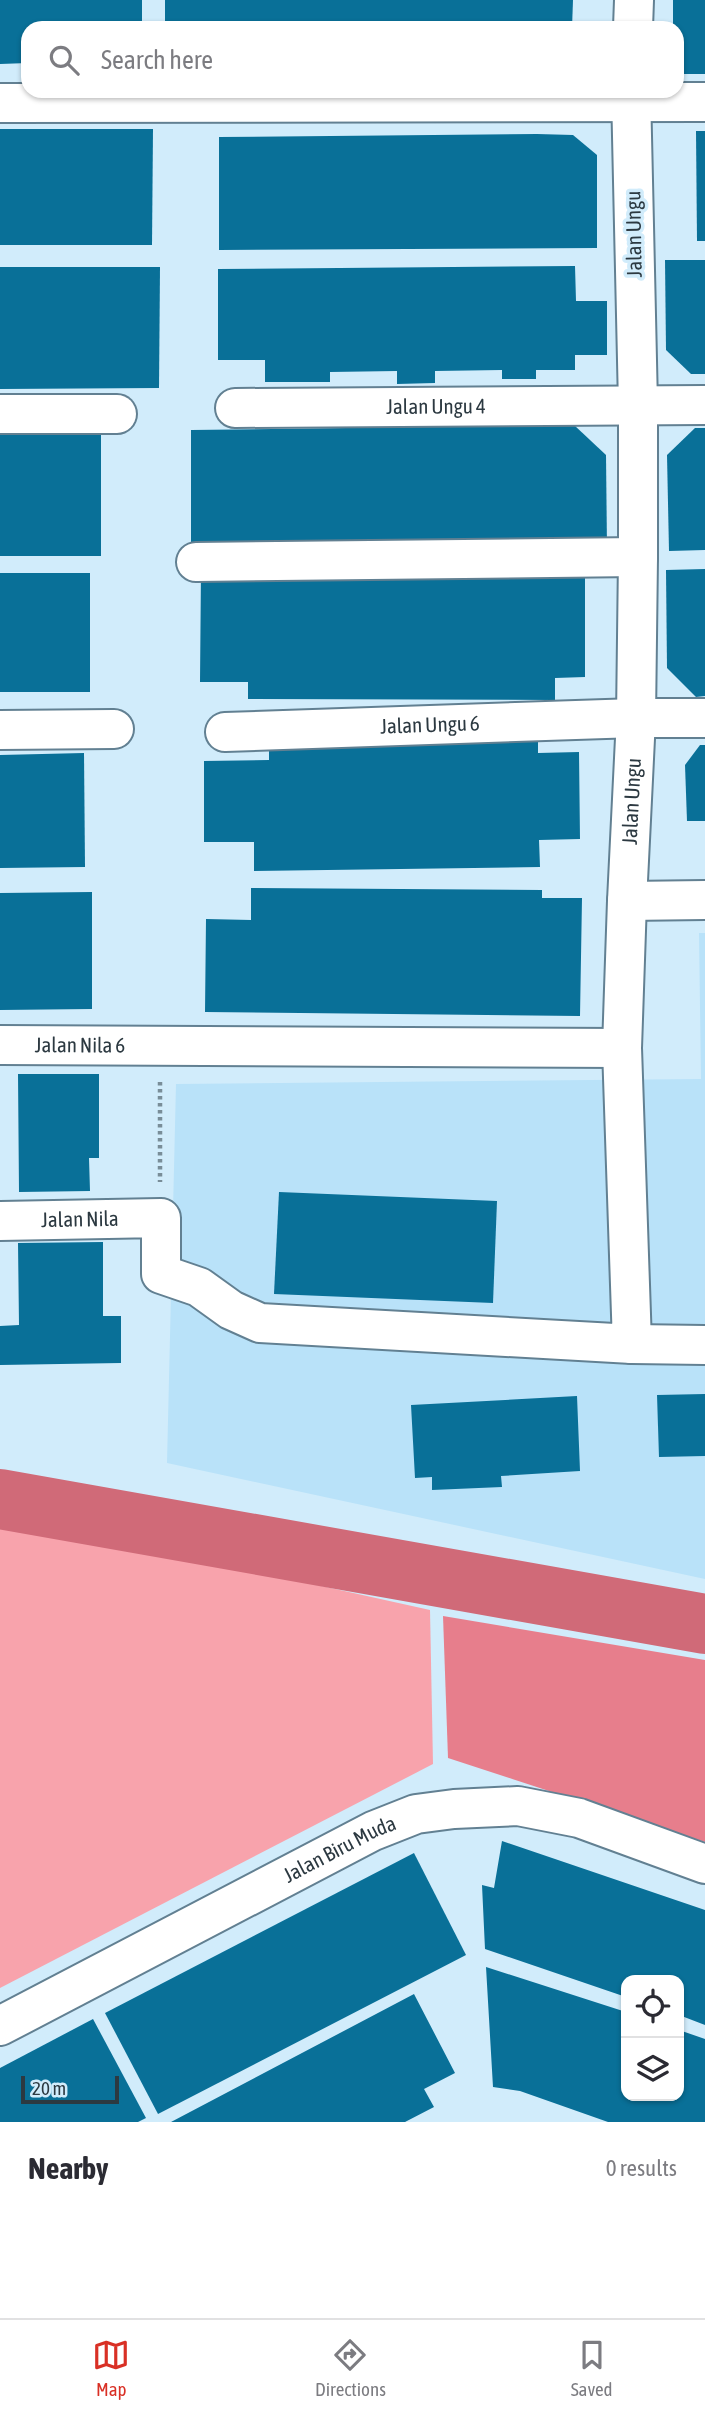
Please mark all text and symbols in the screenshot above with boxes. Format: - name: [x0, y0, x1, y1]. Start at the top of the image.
- search box: [21, 21, 684, 98]
- icon: search: [45, 41, 83, 79]
- text: Search here: [101, 45, 213, 75]
- street label: Jalan Ungu: [620, 191, 646, 278]
- street label: Jalan Ungu 4: [386, 393, 486, 418]
- street label: Jalan Ungu 6: [380, 710, 480, 738]
- street label: Jalan Ungu: [617, 757, 645, 845]
- street label: Jalan Nila 6: [35, 1032, 125, 1057]
- street label: Jalan Nila: [41, 1206, 119, 1231]
- street label: Jalan Biru Muda: [279, 1810, 399, 1887]
- map controls: [621, 1975, 684, 2101]
- button: locate: [621, 1975, 684, 2038]
- button: layers: [621, 2038, 684, 2101]
- scale bar: [21, 2073, 119, 2105]
- text: 20 m: [32, 2077, 66, 2099]
- text: Nearby: [28, 2151, 108, 2185]
- text: 0 results: [606, 2155, 677, 2181]
- tab: Map: [92, 2336, 130, 2400]
- tab: Directions: [315, 2336, 386, 2400]
- tab: Saved: [571, 2336, 613, 2400]

